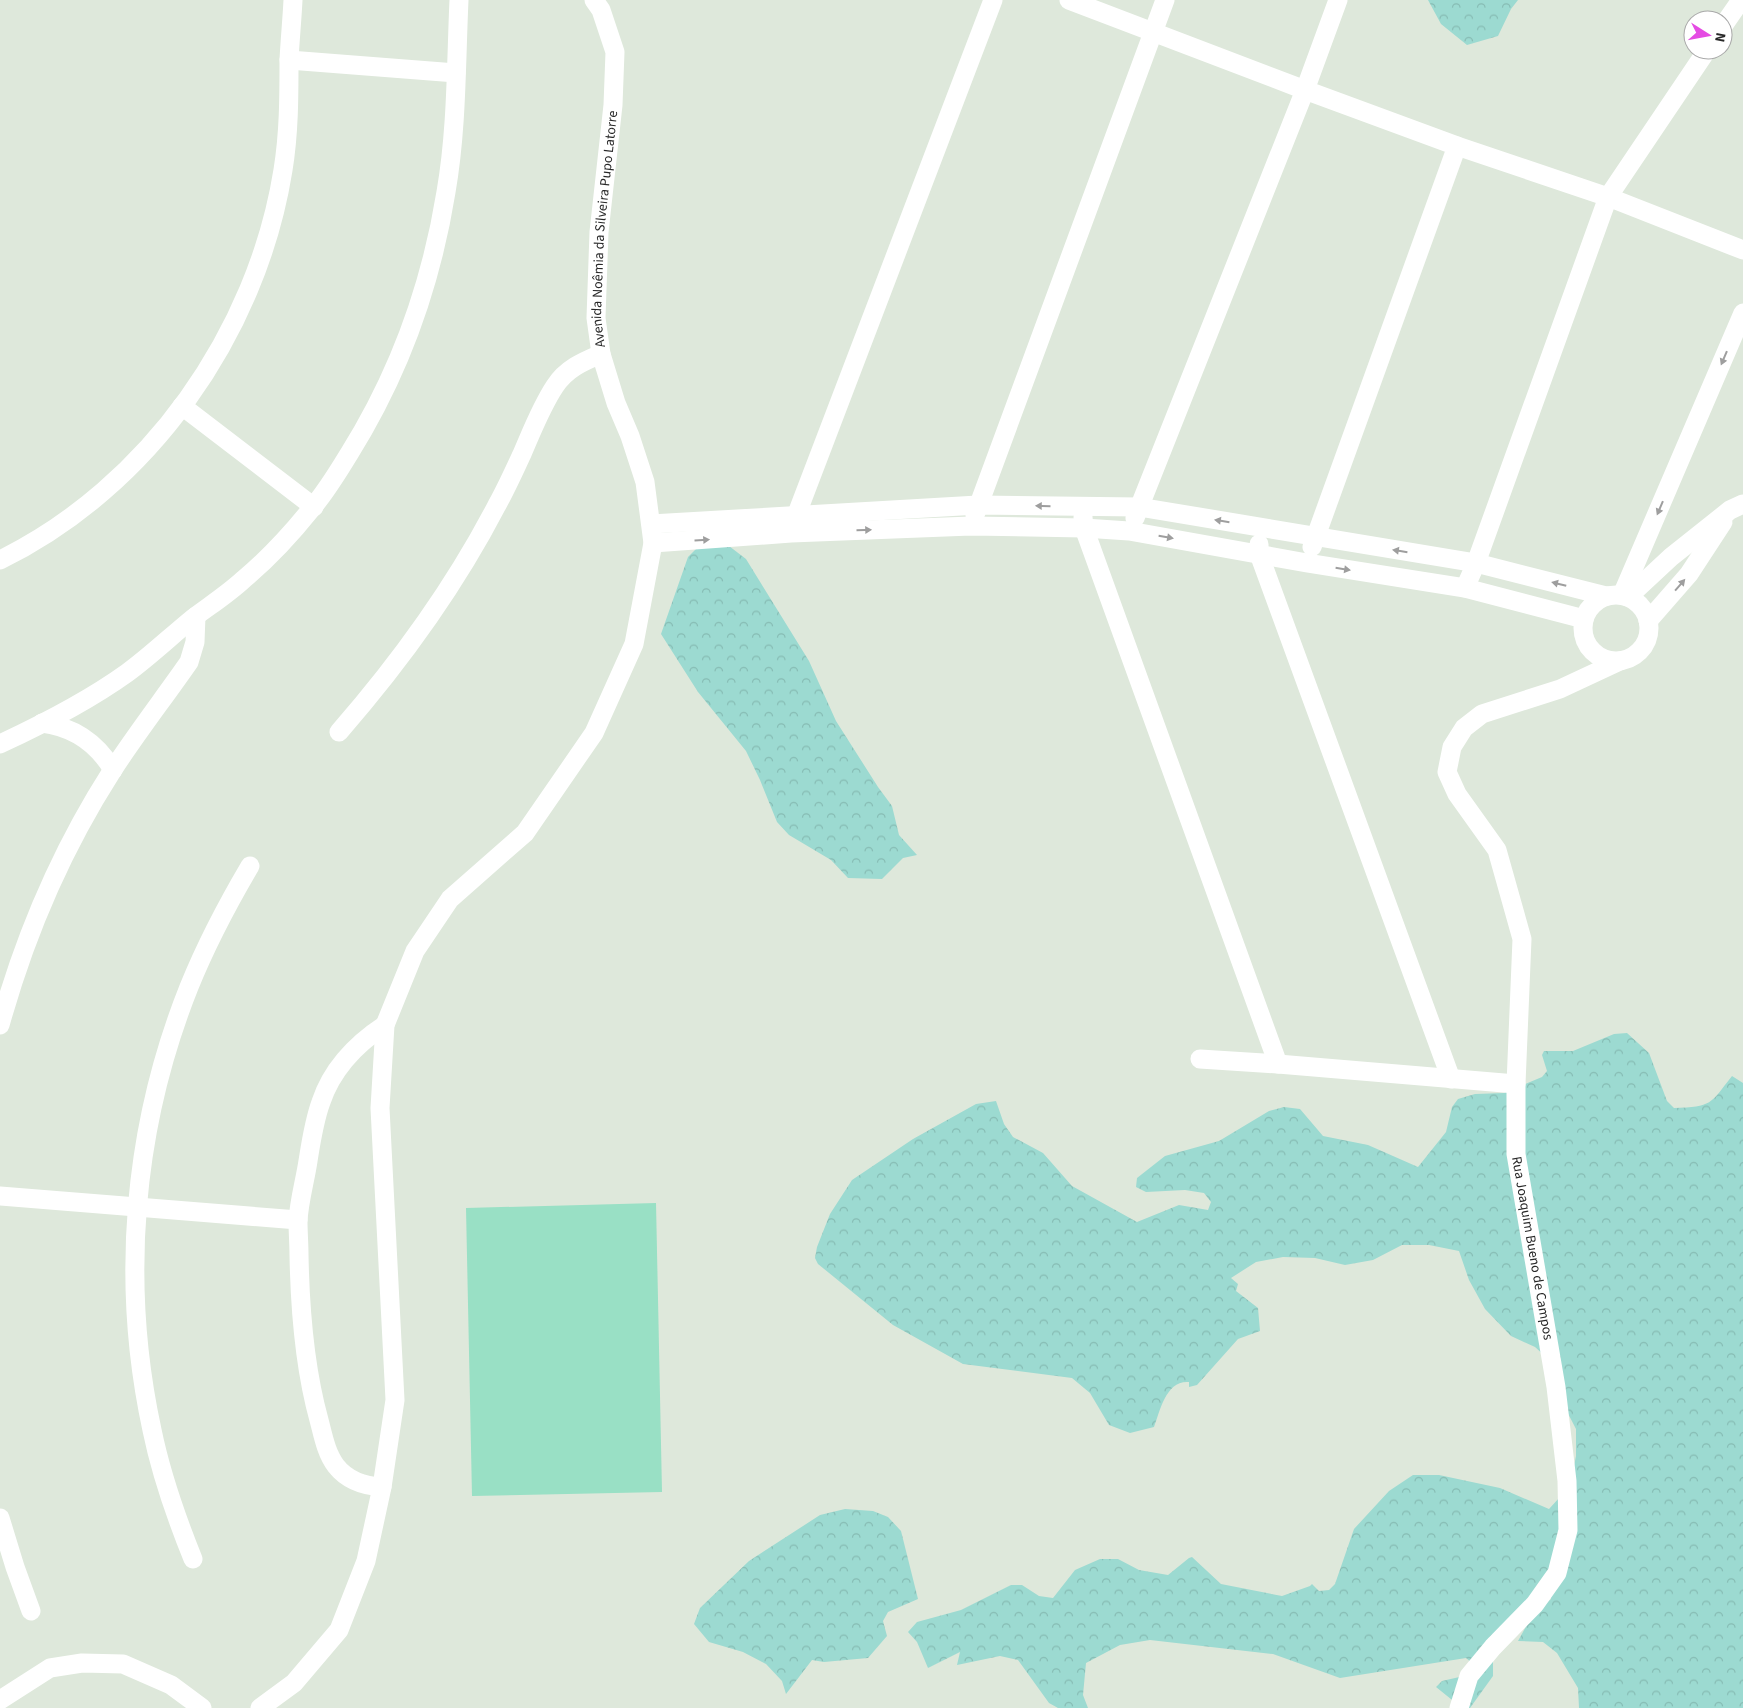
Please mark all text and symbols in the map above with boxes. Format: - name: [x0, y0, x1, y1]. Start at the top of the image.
- north arrow: [1683, 10, 1733, 60]
- text: N: [1709, 31, 1730, 44]
- street label: Avenida Noêmia da Silveira Pupo Latorre: [587, 109, 623, 349]
- one-way arrow: [1719, 351, 1727, 365]
- one-way arrow: [1655, 501, 1663, 515]
- one-way arrow: [1035, 502, 1051, 510]
- one-way arrow: [1214, 516, 1230, 524]
- one-way arrow: [856, 526, 872, 534]
- one-way arrow: [1158, 534, 1174, 542]
- one-way arrow: [694, 535, 710, 543]
- one-way arrow: [1391, 546, 1407, 554]
- one-way arrow: [1335, 565, 1351, 573]
- one-way arrow: [1674, 579, 1686, 591]
- one-way arrow: [1551, 580, 1566, 588]
- street label: Rua Joaquim Bueno de Campos: [1506, 1155, 1558, 1342]

